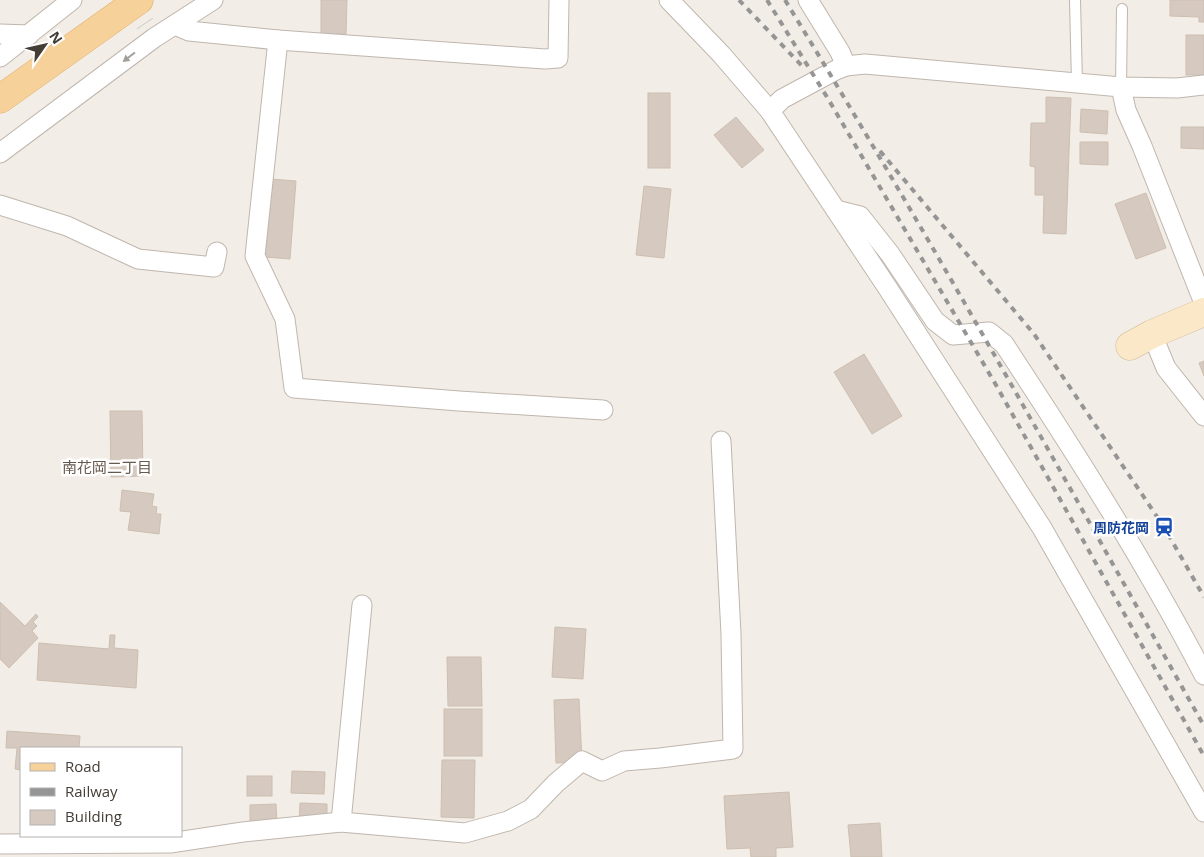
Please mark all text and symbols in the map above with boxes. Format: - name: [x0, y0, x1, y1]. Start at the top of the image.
- north arrow: [20, 20, 70, 70]
- text: N: [45, 27, 67, 47]
- one-way arrow: [123, 51, 136, 62]
- district label: 南花岡二丁目: [62, 457, 152, 477]
- station icon: 周防花岡: [1153, 516, 1175, 538]
- place label: 周防花岡: [1093, 518, 1149, 537]
- legend: [20, 747, 182, 837]
- text: Road: [65, 756, 101, 776]
- text: Railway: [65, 781, 118, 801]
- text: Building: [65, 806, 122, 826]

